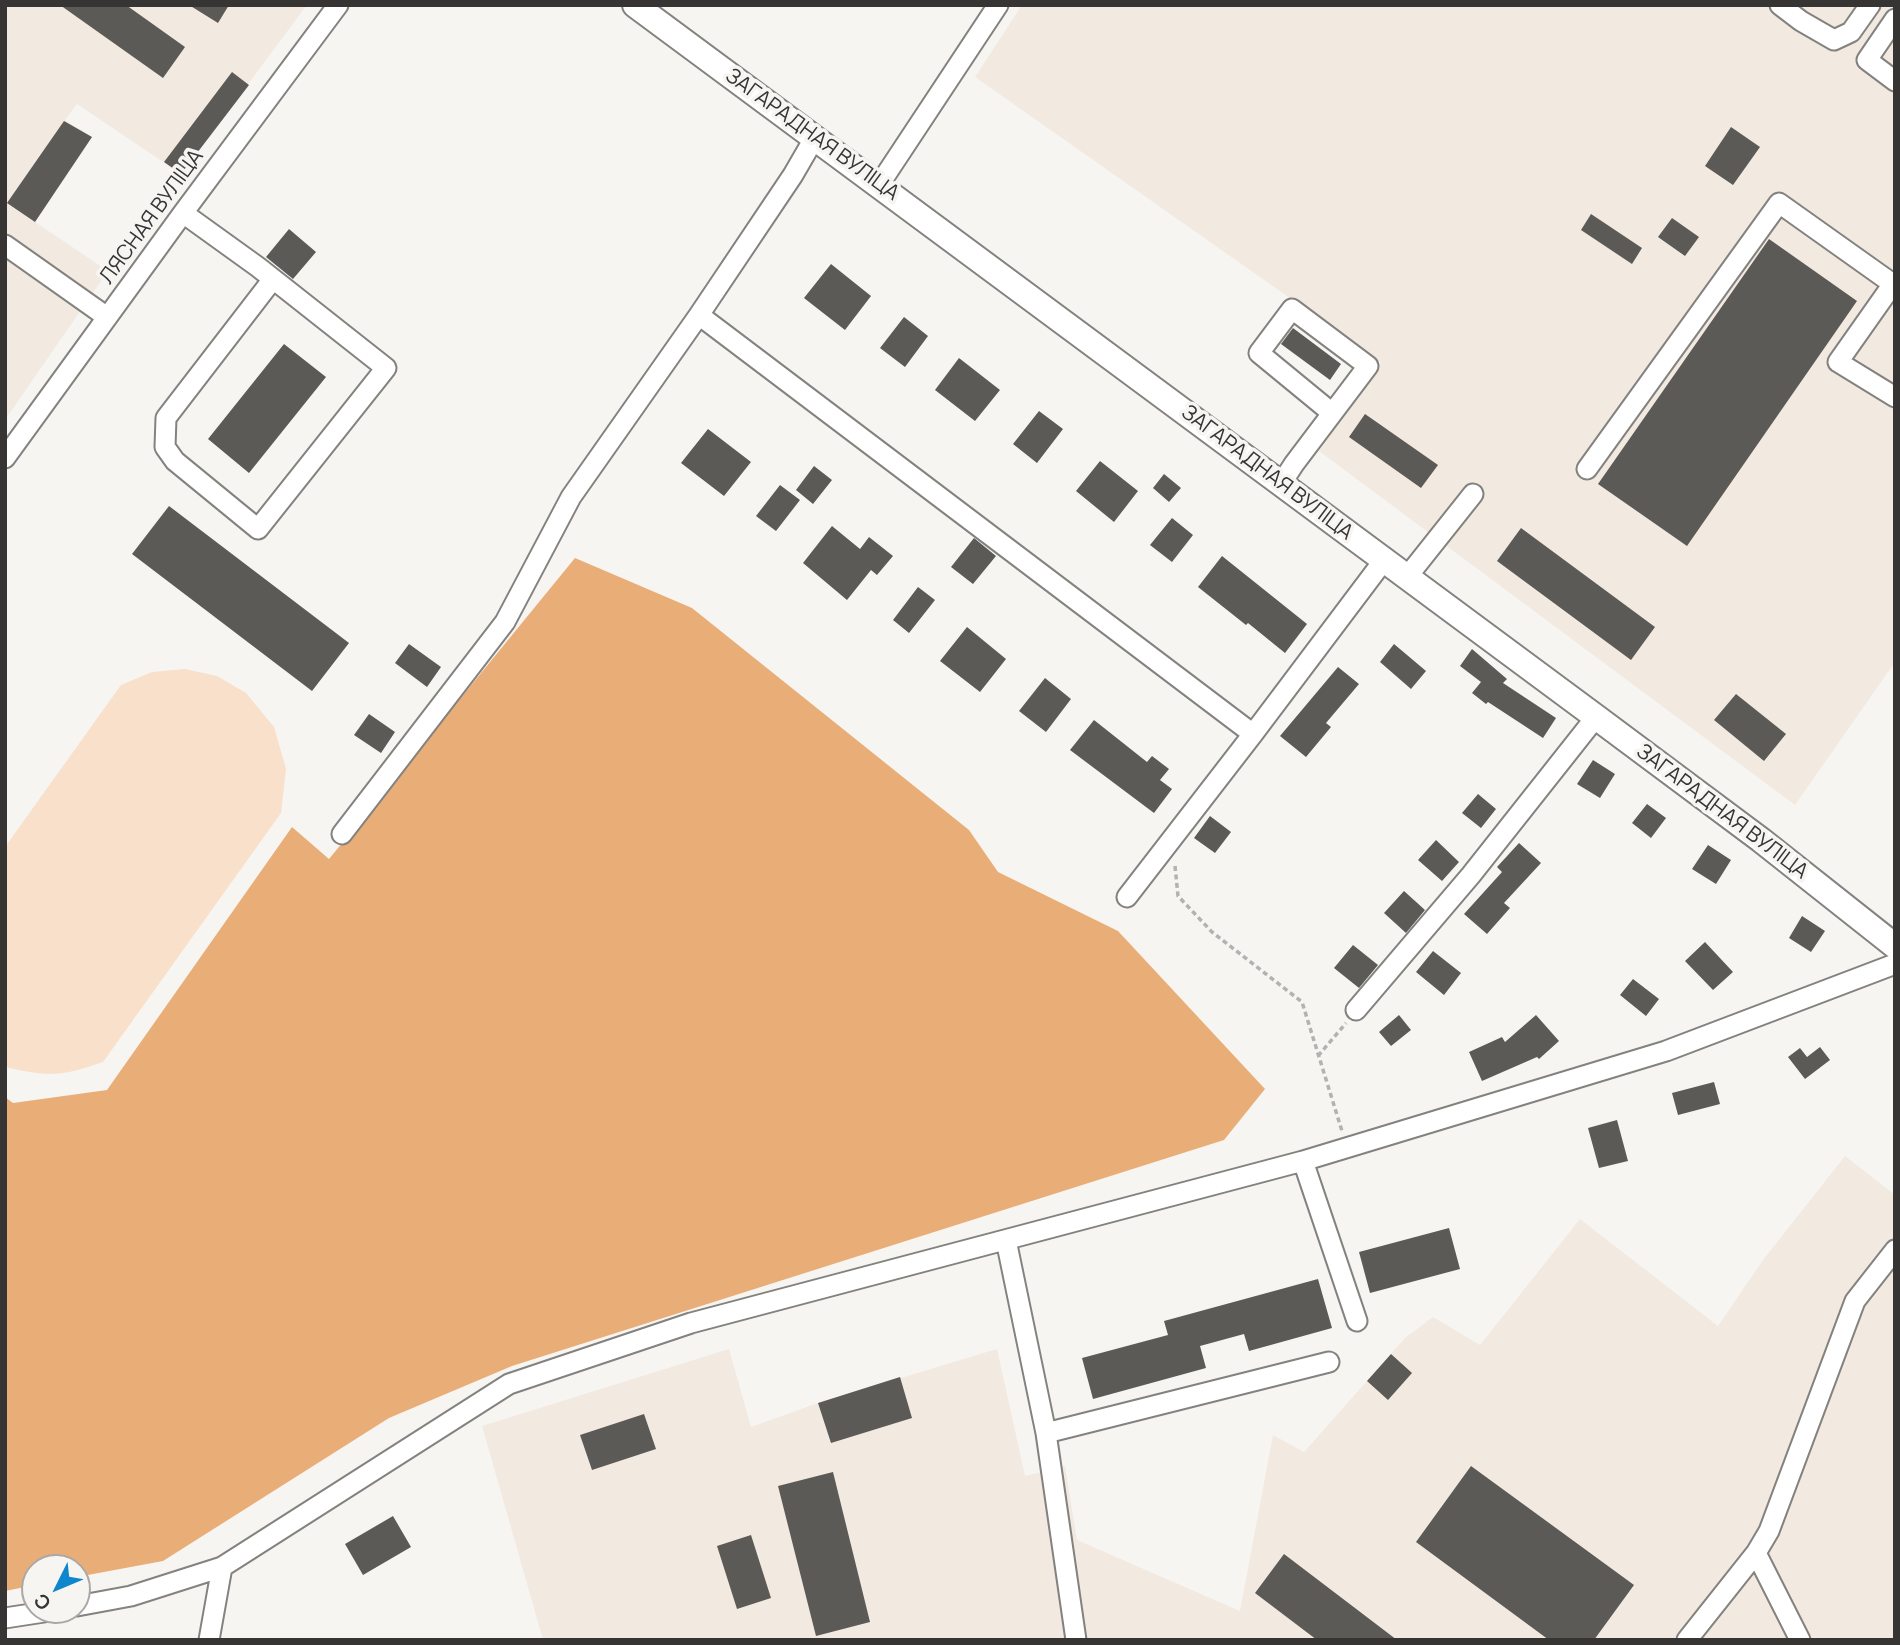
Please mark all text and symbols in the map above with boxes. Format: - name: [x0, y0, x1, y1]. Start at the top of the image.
- street label: ЗАГАРАДНАЯ ВУЛІЦА: [720, 64, 904, 206]
- street label: ЛЯСНАЯ ВУЛІЦА: [95, 145, 209, 289]
- street label: ЗАГАРАДНАЯ ВУЛІЦА: [1176, 400, 1358, 546]
- street label: ЗАГАРАДНАЯ ВУЛІЦА: [1631, 739, 1813, 885]
- north arrow: [21, 1554, 91, 1624]
- text: С: [28, 1588, 56, 1616]

